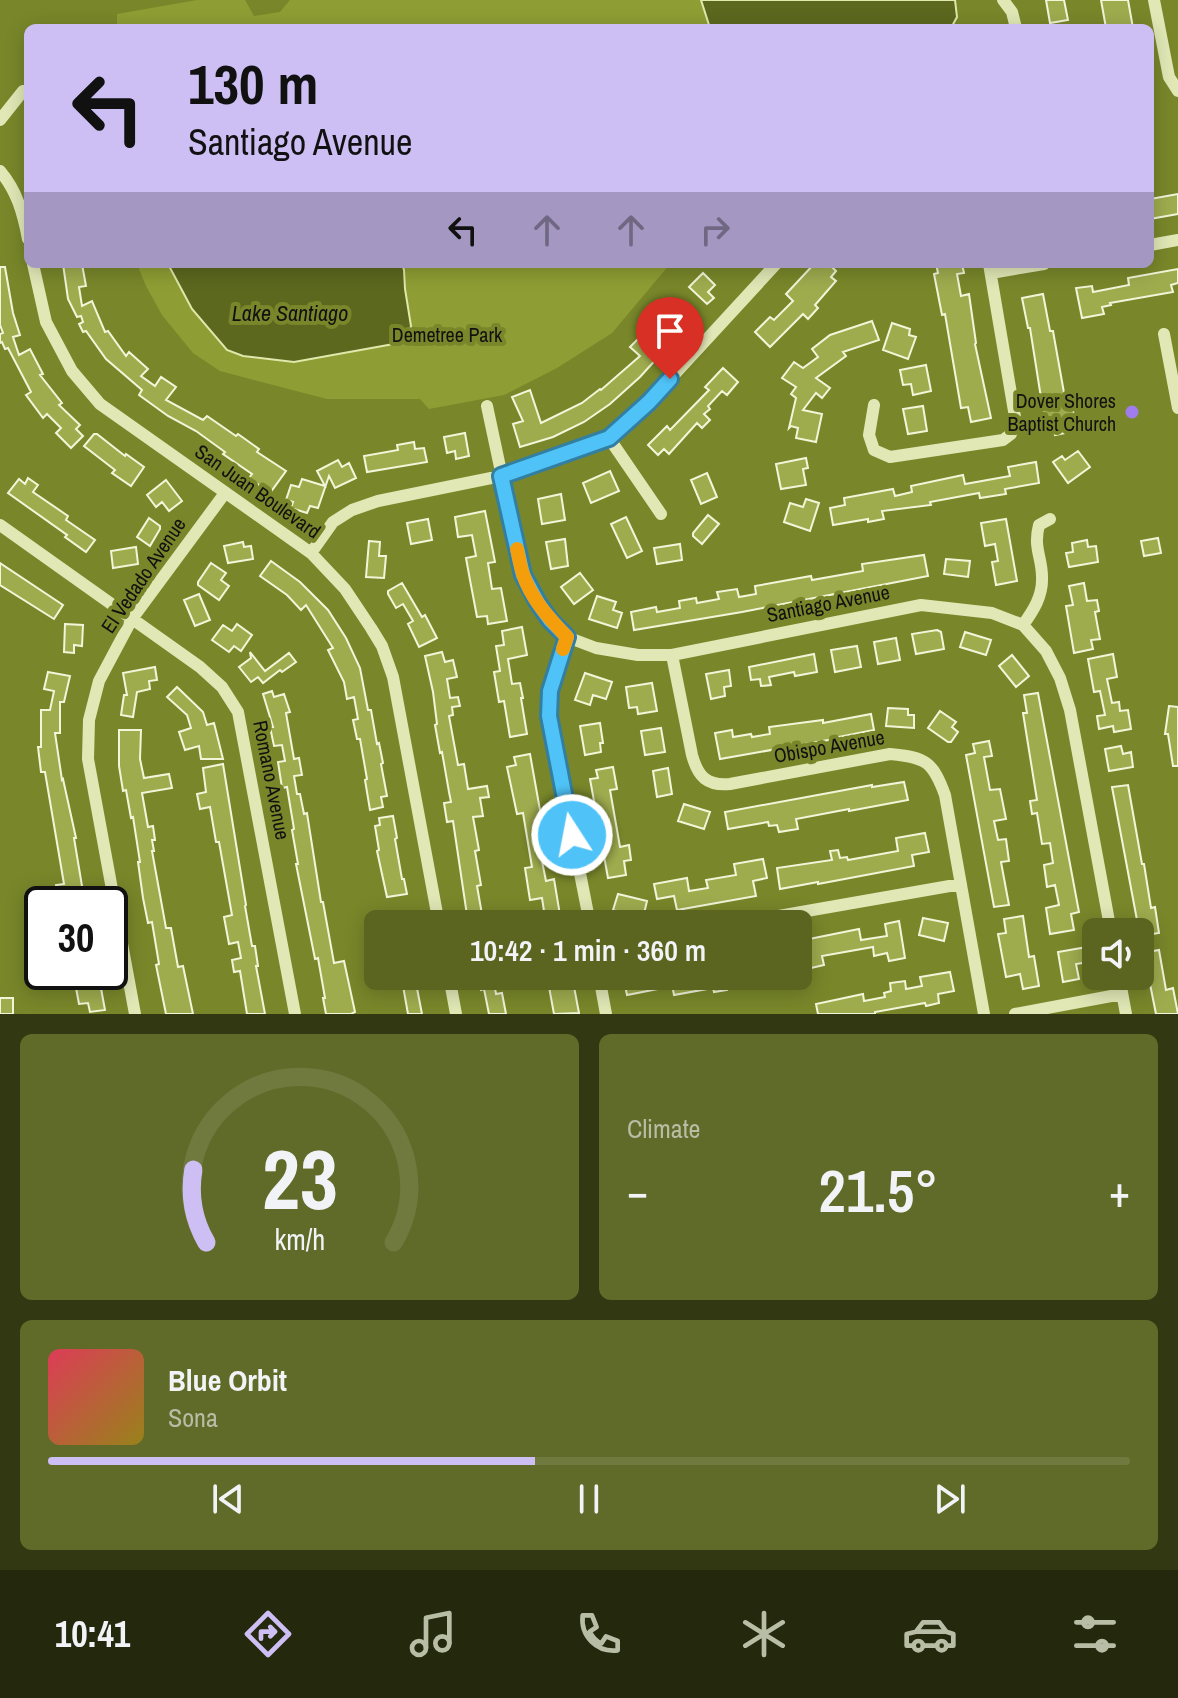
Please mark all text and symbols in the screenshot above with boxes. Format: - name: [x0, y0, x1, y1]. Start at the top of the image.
- text: 130 m: [188, 46, 318, 121]
- icon: left: [56, 56, 160, 160]
- text: Santiago Avenue: [188, 118, 412, 166]
- icon: left: [441, 208, 485, 252]
- icon: ahead: [525, 208, 569, 252]
- icon: ahead: [609, 208, 653, 252]
- icon: right: [693, 208, 737, 252]
- pin: [636, 297, 704, 379]
- water label: Lake Santiago: [232, 298, 348, 328]
- icon: arrive: [648, 309, 692, 353]
- park label: Demetree Park: [392, 321, 503, 348]
- place label: Dover Shores Baptist Church: [1008, 387, 1116, 437]
- marker: Dover Shores Baptist Church: [1123, 403, 1141, 421]
- street label: San Juan Boulevard: [190, 438, 326, 544]
- street label: El Vedado Avenue: [94, 512, 192, 638]
- street label: Santiago Avenue: [764, 578, 892, 628]
- street label: Romano Avenue: [247, 718, 297, 842]
- street label: Obispo Avenue: [772, 723, 886, 769]
- position arrow: [530, 793, 614, 877]
- speed limit sign: 30: [24, 886, 128, 990]
- map controls: [1082, 918, 1154, 990]
- button: sound: [1082, 918, 1154, 990]
- text: 10:42 · 1 min · 360 m: [470, 930, 706, 970]
- text: Climate: [627, 1111, 700, 1146]
- text: 23: [262, 1123, 337, 1235]
- text: 21.5°: [819, 1150, 938, 1231]
- text: −: [627, 1161, 648, 1221]
- text: +: [1109, 1161, 1130, 1221]
- text: km/h: [274, 1220, 325, 1259]
- text: Blue Orbit: [168, 1360, 287, 1400]
- text: Sona: [168, 1400, 218, 1435]
- icon: previous: [206, 1477, 250, 1521]
- icon: pause: [567, 1477, 611, 1521]
- icon: next: [928, 1477, 972, 1521]
- icon: directions: [240, 1606, 296, 1662]
- icon: music: [405, 1606, 461, 1662]
- icon: phone: [571, 1606, 627, 1662]
- icon: climate: [736, 1606, 792, 1662]
- icon: car: [902, 1606, 958, 1662]
- icon: filters: [1067, 1606, 1123, 1662]
- text: 10:41: [55, 1610, 130, 1658]

